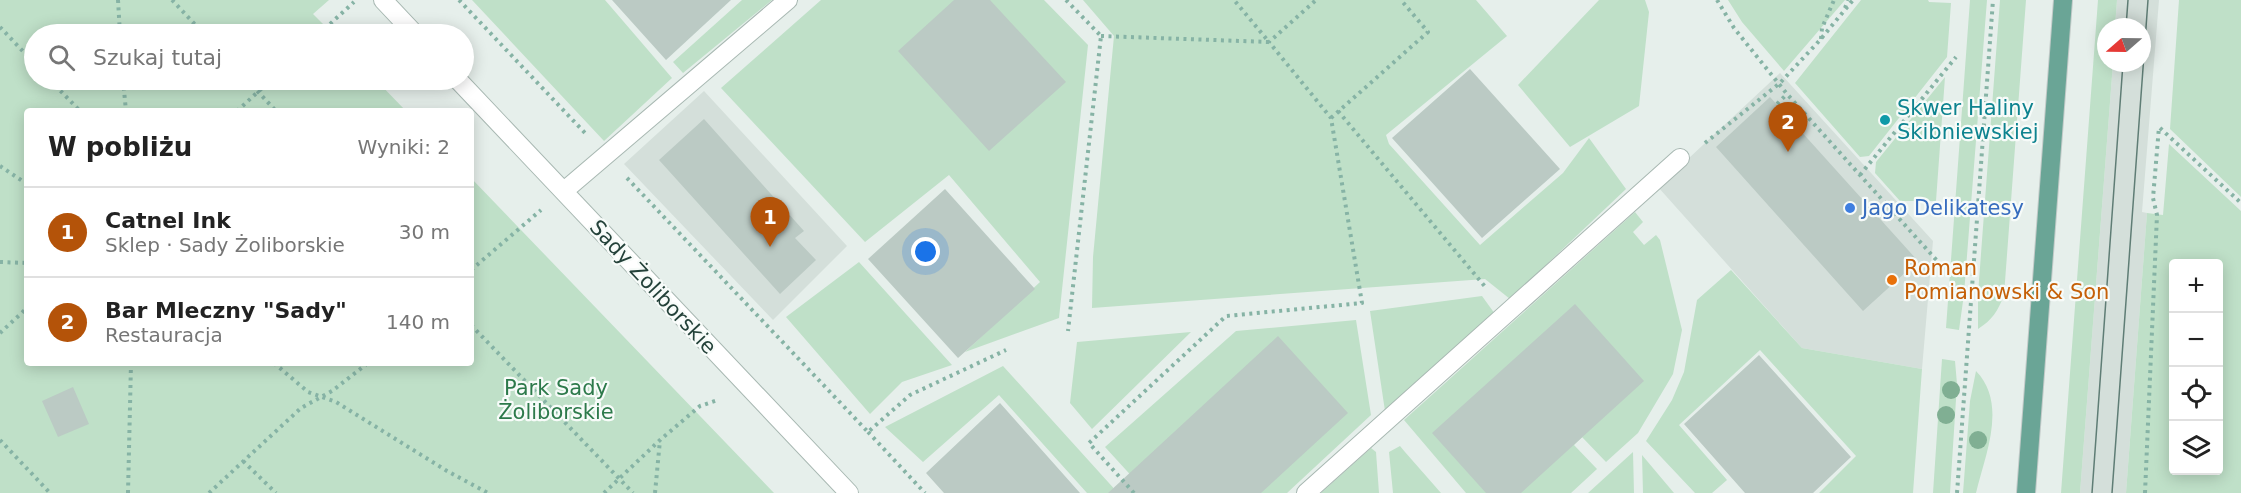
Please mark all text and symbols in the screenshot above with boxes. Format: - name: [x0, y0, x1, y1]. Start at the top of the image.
- north arrow: [2097, 18, 2151, 72]
- search box: [24, 24, 474, 90]
- icon: search: [45, 41, 78, 74]
- text: Szukaj tutaj: [93, 45, 222, 70]
- place label: Skwer Haliny Skibniewskiej: [1897, 96, 2039, 144]
- pin: 2: [1768, 102, 1808, 152]
- marker: Skwer Haliny Skibniewskiej: [1878, 113, 1892, 127]
- text: W pobliżu: [48, 132, 192, 162]
- text: Wyniki: 2: [358, 135, 450, 159]
- place label: Jago Delikatesy: [1860, 196, 2024, 220]
- pin: 1: [750, 198, 790, 247]
- marker: Jago Delikatesy: [1843, 201, 1857, 215]
- text: Catnel Ink: [105, 208, 231, 233]
- street label: Sady Żoliborskie: [585, 214, 722, 359]
- text: 1: [61, 220, 74, 244]
- text: 30 m: [399, 220, 450, 244]
- text: Sklep · Sady Żoliborskie: [105, 233, 345, 257]
- your location: [911, 237, 940, 266]
- place label: Roman Pomianowski & Son: [1904, 256, 2109, 304]
- map controls: [2169, 259, 2223, 475]
- button: +: [2169, 259, 2223, 313]
- marker: Roman Pomianowski & Son: [1885, 273, 1899, 287]
- text: Bar Mleczny "Sady": [105, 298, 347, 323]
- text: 2: [61, 310, 74, 334]
- text: 140 m: [386, 310, 450, 334]
- button: −: [2169, 313, 2223, 367]
- text: Restauracja: [105, 323, 223, 347]
- button: locate: [2169, 367, 2223, 421]
- park label: Park Sady Żoliborskie: [498, 376, 614, 424]
- button: layers: [2169, 421, 2223, 475]

